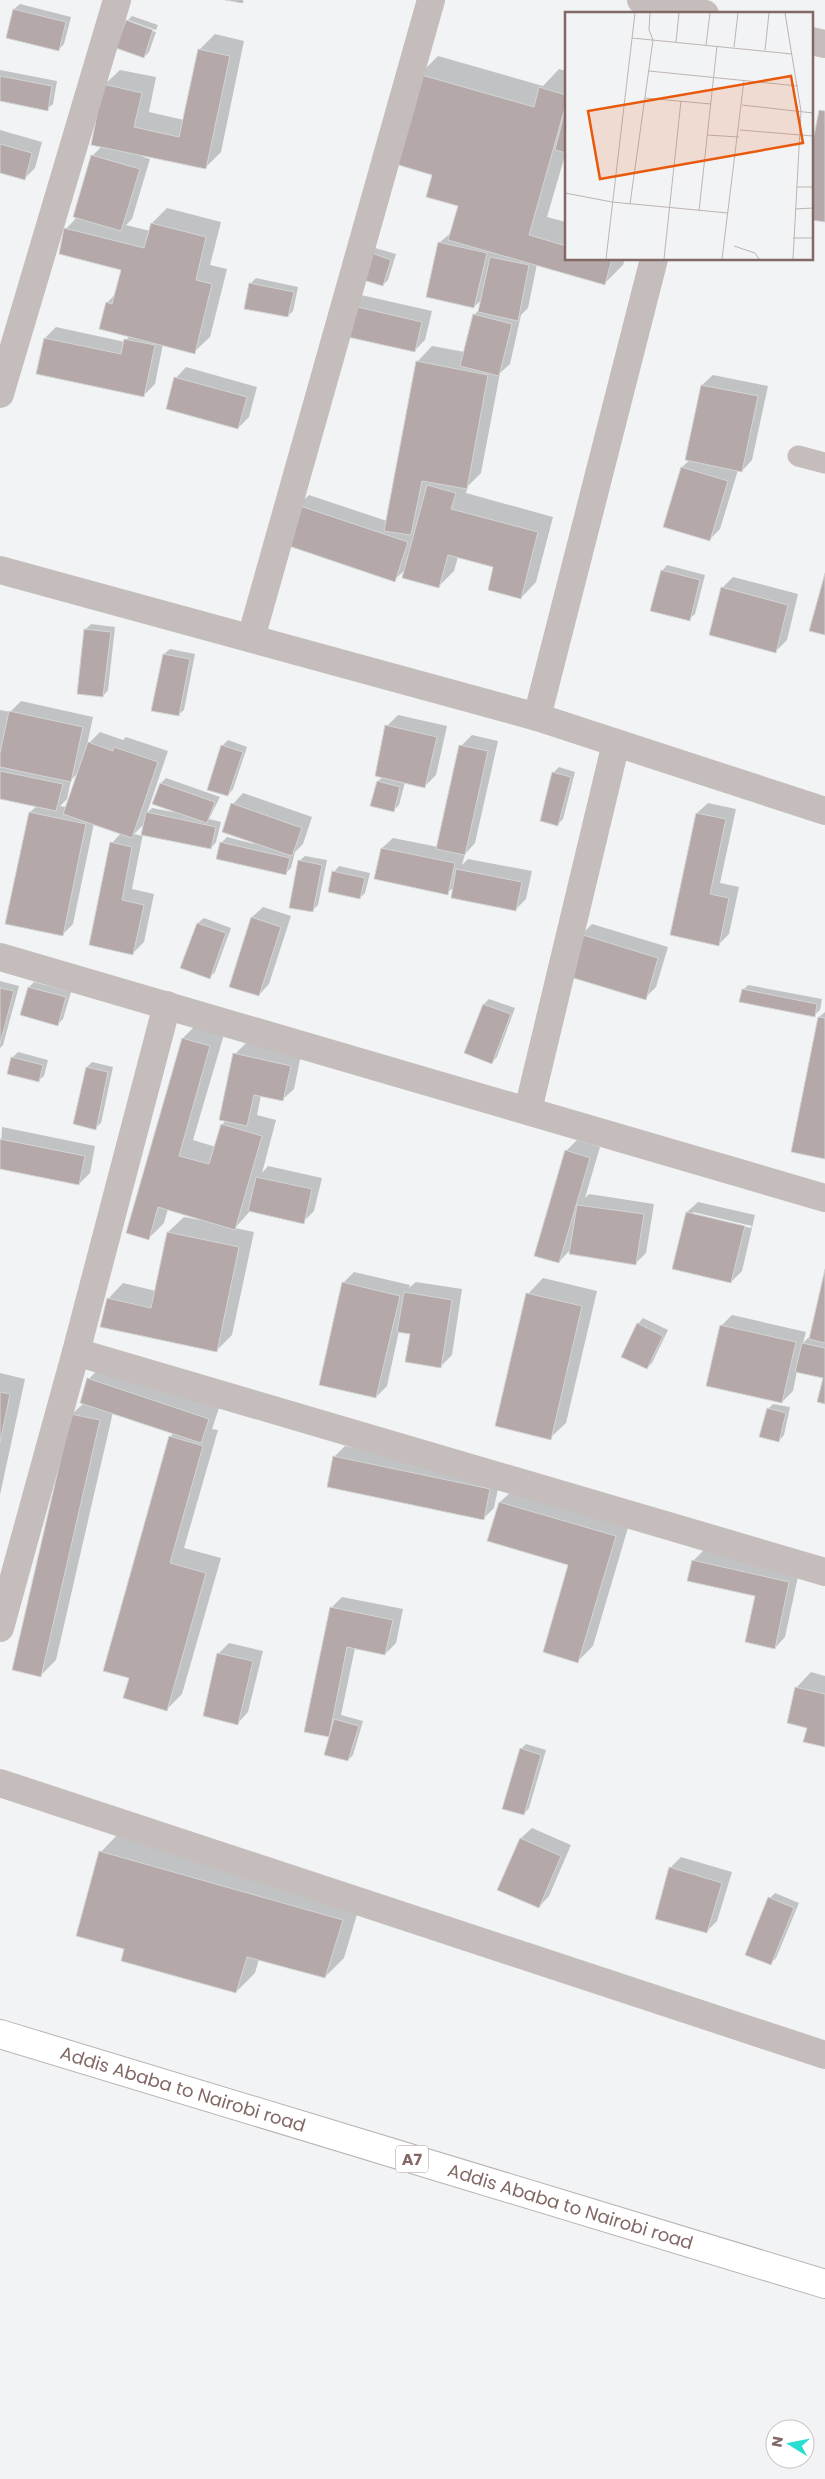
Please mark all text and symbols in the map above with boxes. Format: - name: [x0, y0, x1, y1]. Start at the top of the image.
- inset map: [565, 12, 812, 260]
- street label: Addis Ababa to Nairobi road: [57, 2040, 309, 2138]
- road number: A7: [396, 2146, 428, 2172]
- street label: Addis Ababa to Nairobi road: [445, 2157, 696, 2255]
- north arrow: [765, 2419, 815, 2469]
- text: N: [766, 2435, 788, 2449]

